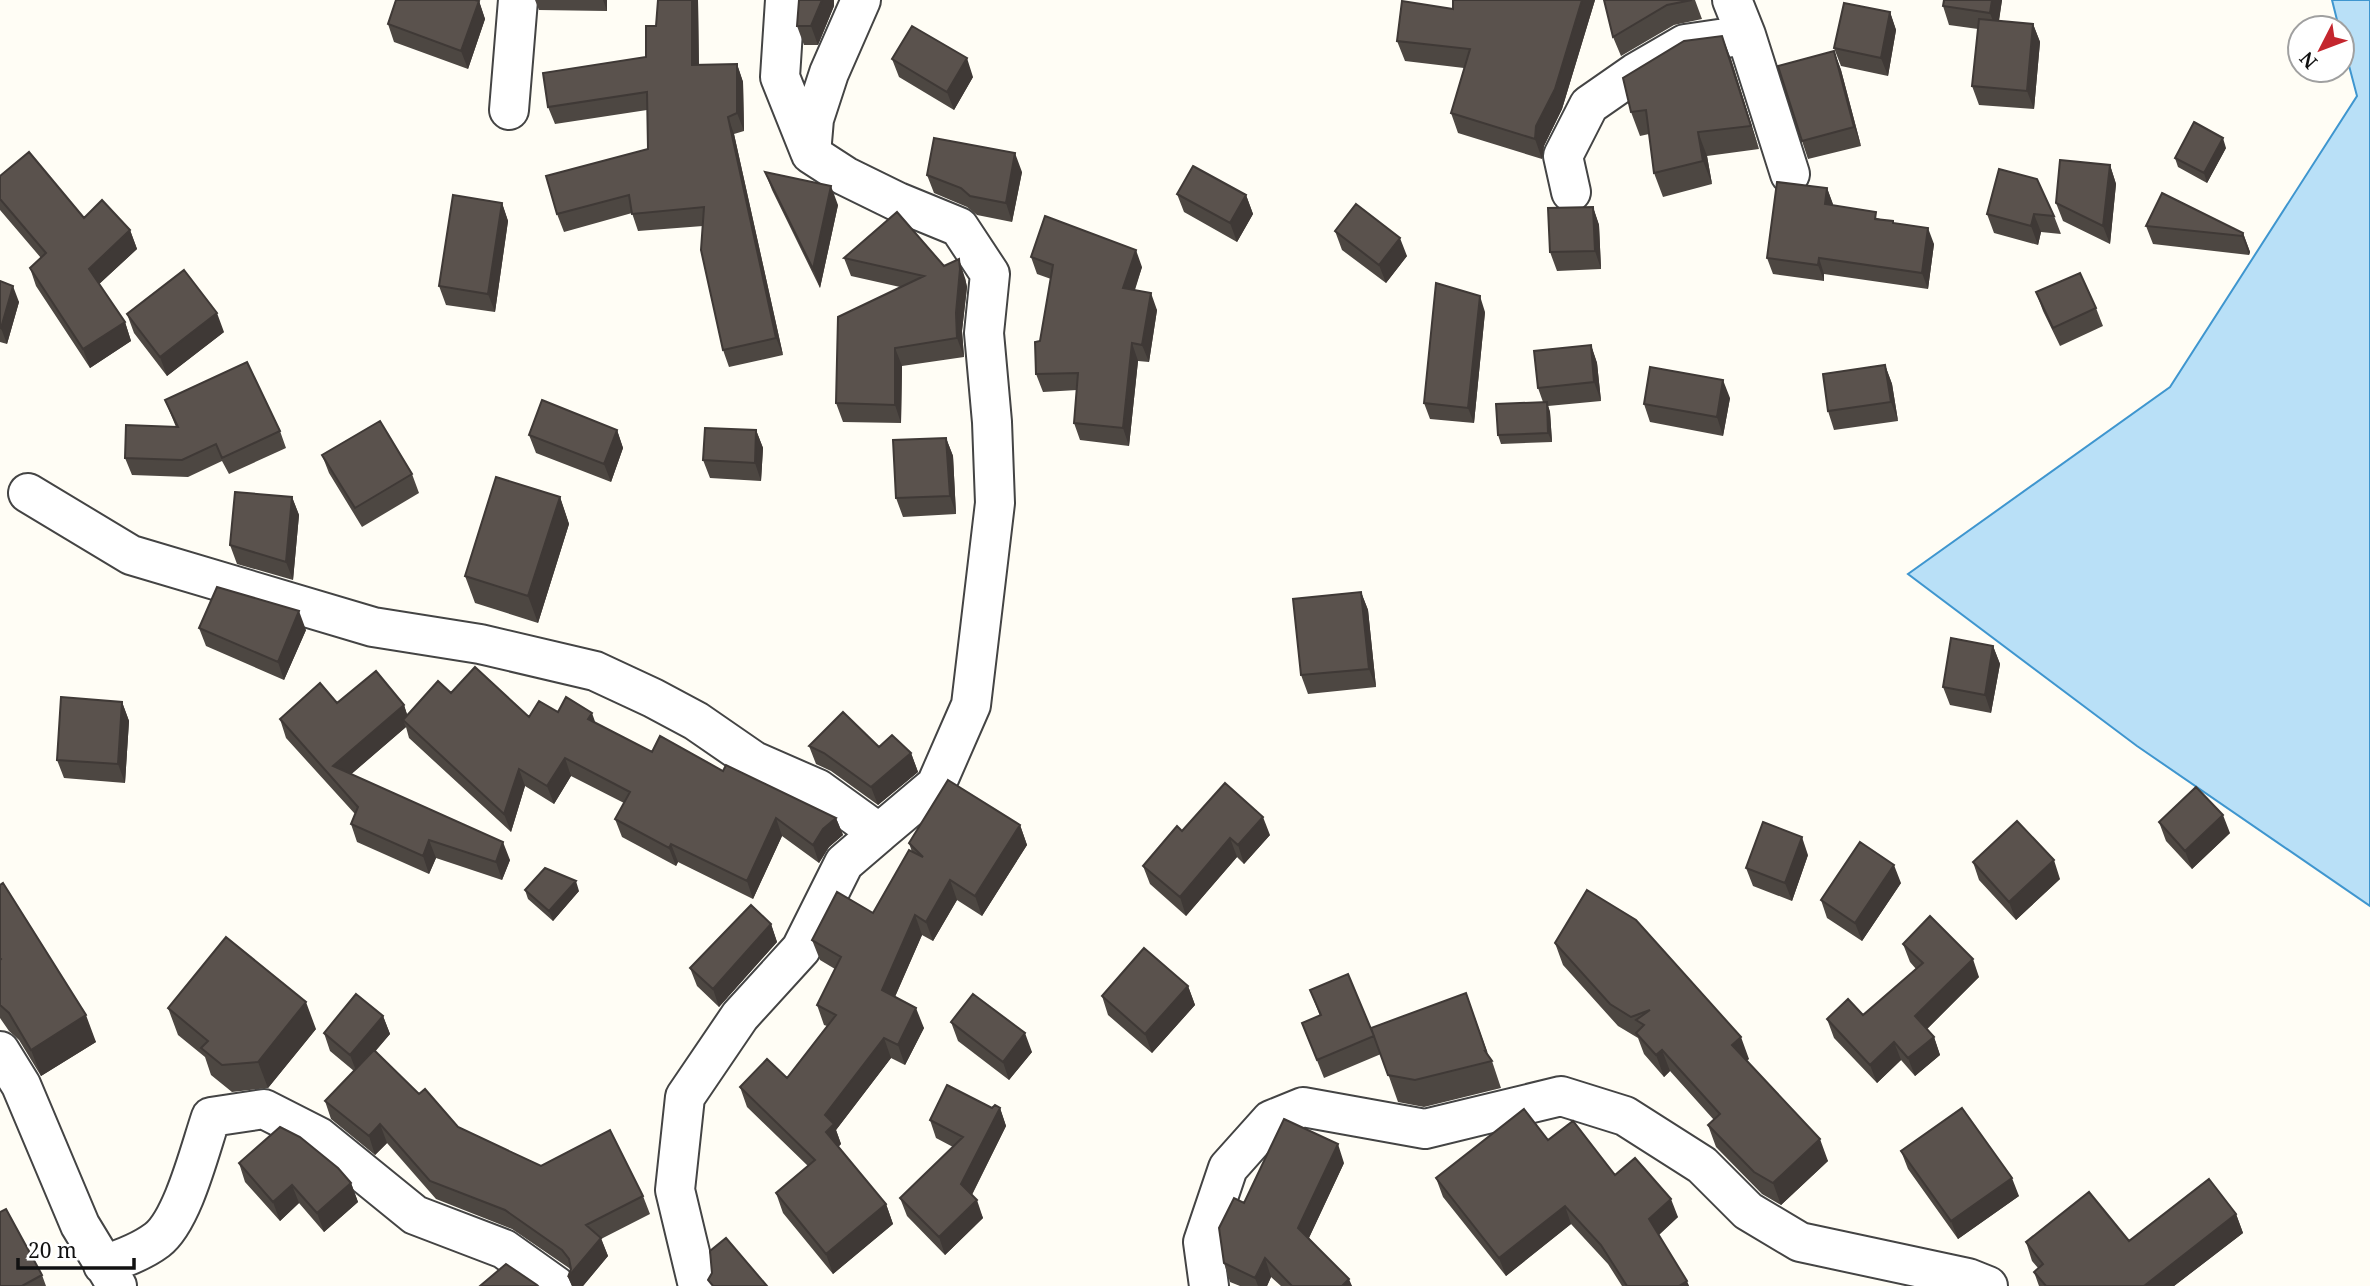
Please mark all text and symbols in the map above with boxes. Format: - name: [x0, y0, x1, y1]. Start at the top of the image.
- north arrow: [2286, 14, 2356, 84]
- text: N: [2294, 46, 2323, 75]
- scale bar: [18, 1226, 133, 1270]
- text: 20 m: [28, 1236, 77, 1264]

